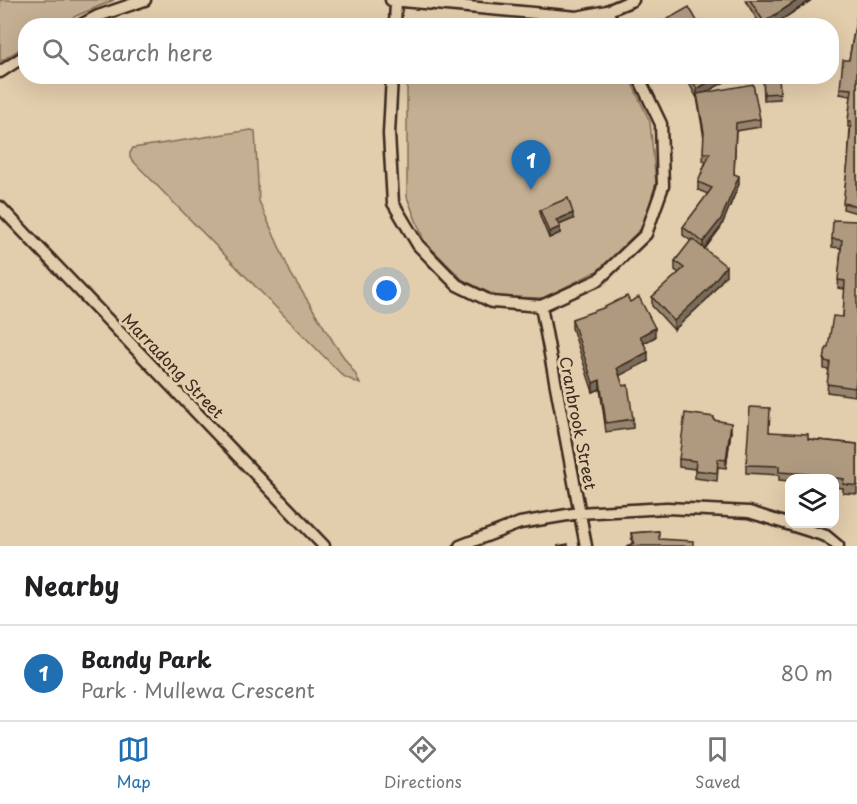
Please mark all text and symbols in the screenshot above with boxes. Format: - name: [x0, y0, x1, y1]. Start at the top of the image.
- search box: [18, 18, 839, 84]
- icon: search: [39, 35, 72, 68]
- text: Search here: [87, 35, 213, 68]
- pin: 1: [512, 140, 550, 190]
- your location: [372, 276, 401, 305]
- street label: Marradong Street: [117, 307, 231, 424]
- street label: Cranbrook Street: [554, 354, 604, 492]
- map controls: [785, 474, 839, 528]
- button: layers: [785, 474, 839, 528]
- text: Nearby: [24, 566, 119, 605]
- text: Bandy Park: [81, 642, 212, 675]
- text: 1: [39, 658, 48, 688]
- text: 80 m: [781, 658, 833, 688]
- text: Park · Mullewa Crescent: [81, 675, 315, 705]
- tab: Map: [117, 733, 151, 793]
- tab: Directions: [384, 733, 462, 793]
- tab: Saved: [695, 733, 740, 793]

